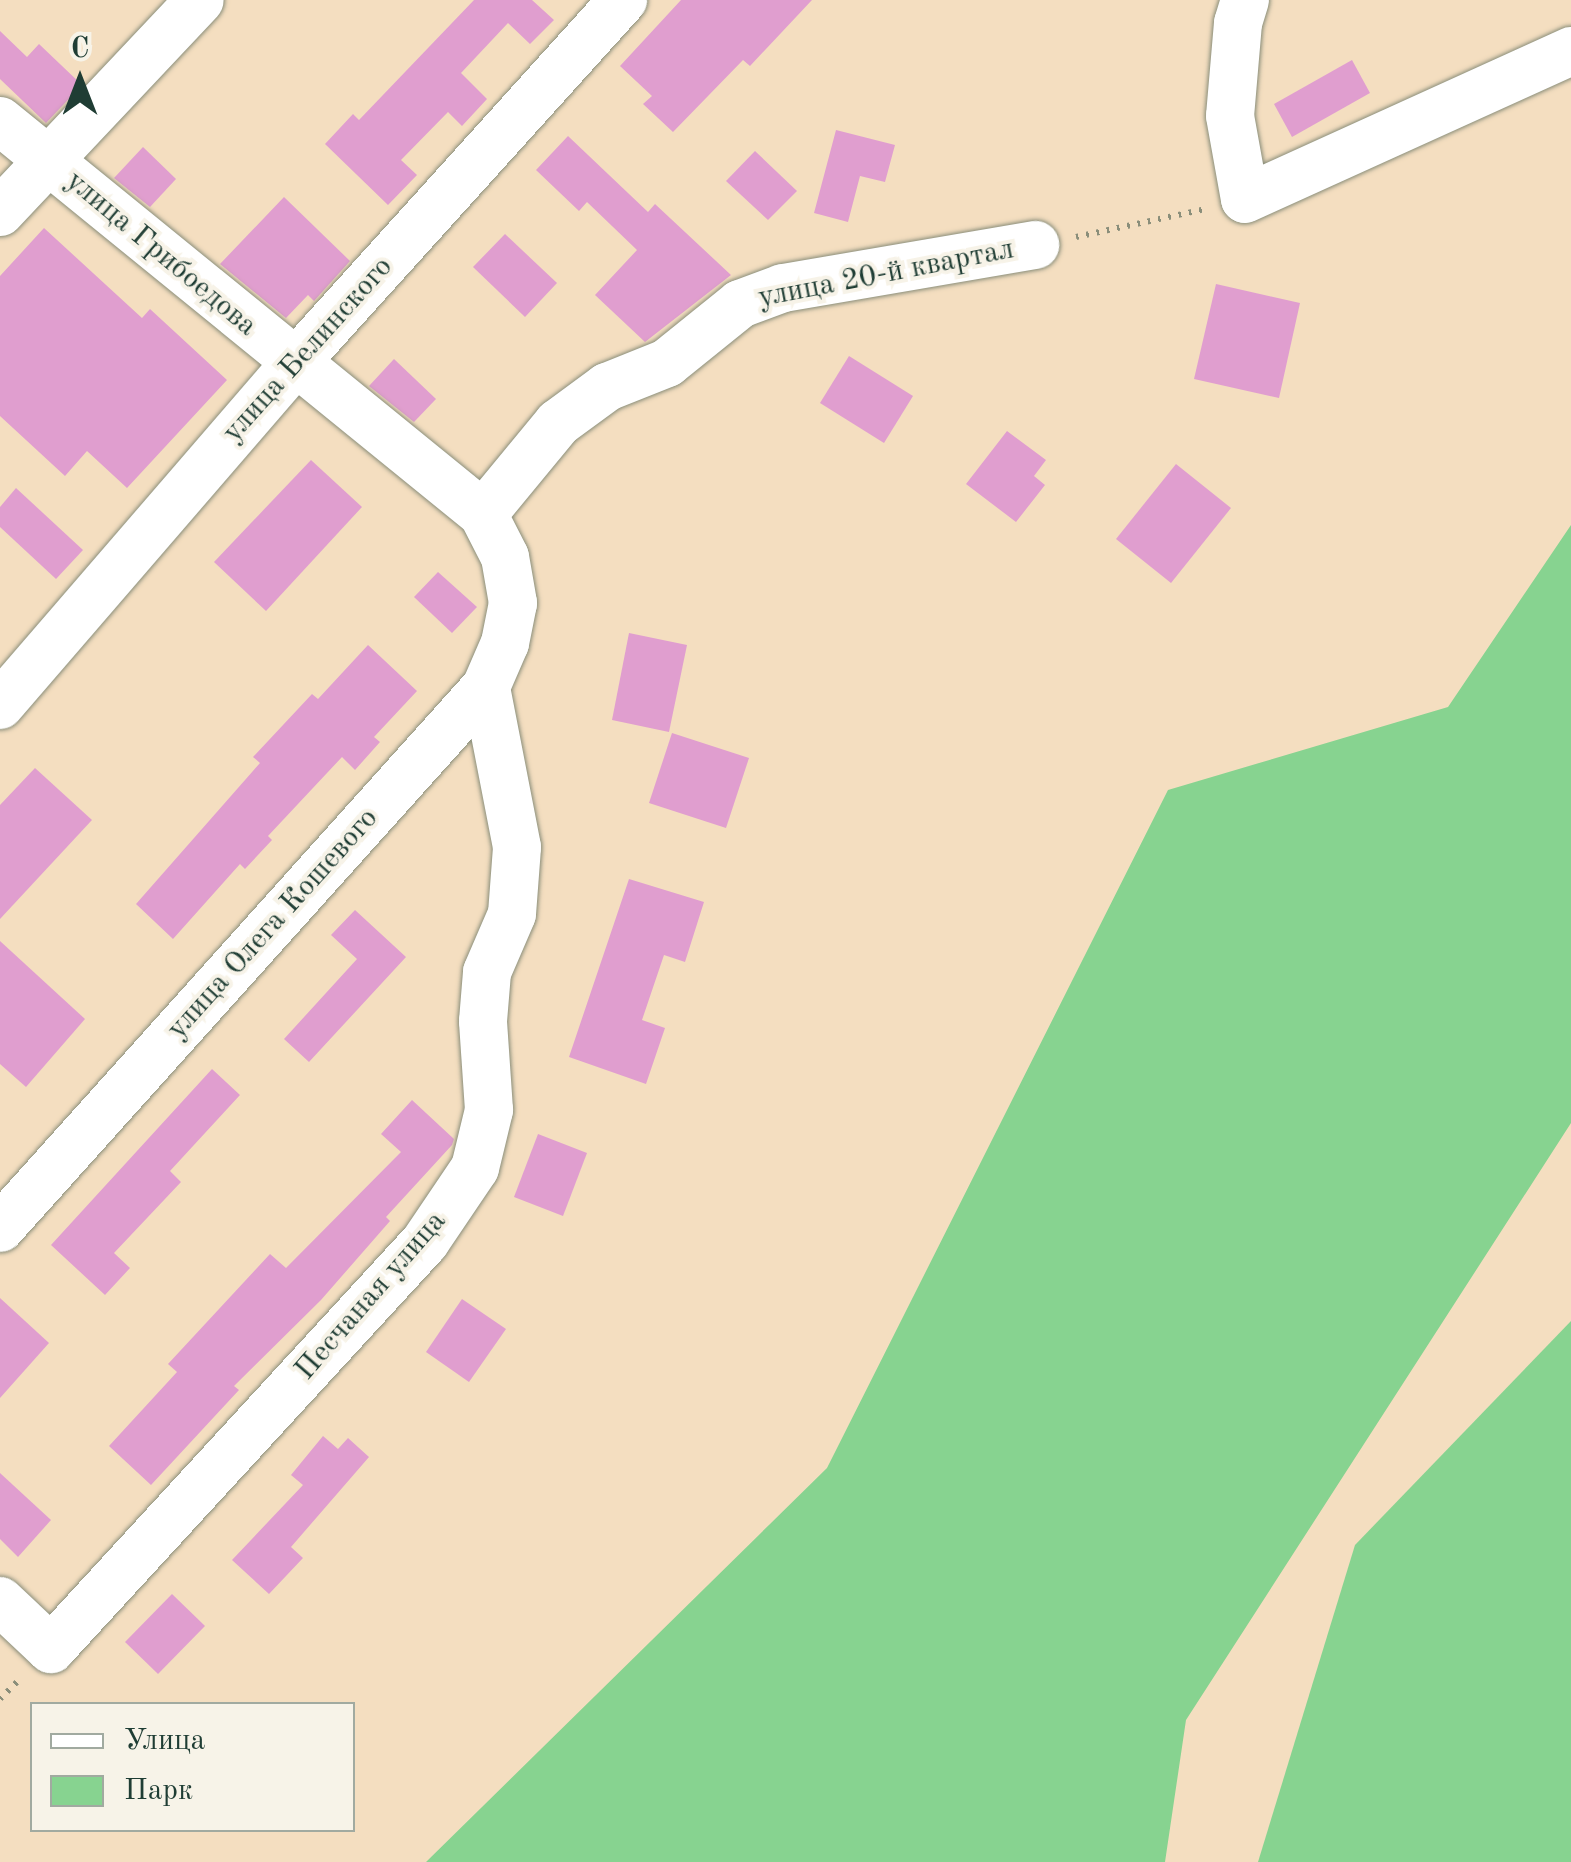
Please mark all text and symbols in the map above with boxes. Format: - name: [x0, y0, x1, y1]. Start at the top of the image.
- north arrow: [30, 30, 130, 130]
- text: С: [71, 36, 89, 64]
- street label: улица Грибоедова: [58, 164, 264, 344]
- street label: улица 20-й квартал: [755, 232, 1017, 316]
- street label: улица Белинского: [215, 250, 401, 450]
- street label: улица Олега Кошевого: [160, 801, 386, 1047]
- street label: Песчаная улица: [288, 1204, 454, 1388]
- legend: [30, 1702, 355, 1832]
- text: Улица: [124, 1726, 205, 1756]
- text: Парк: [124, 1776, 193, 1806]

